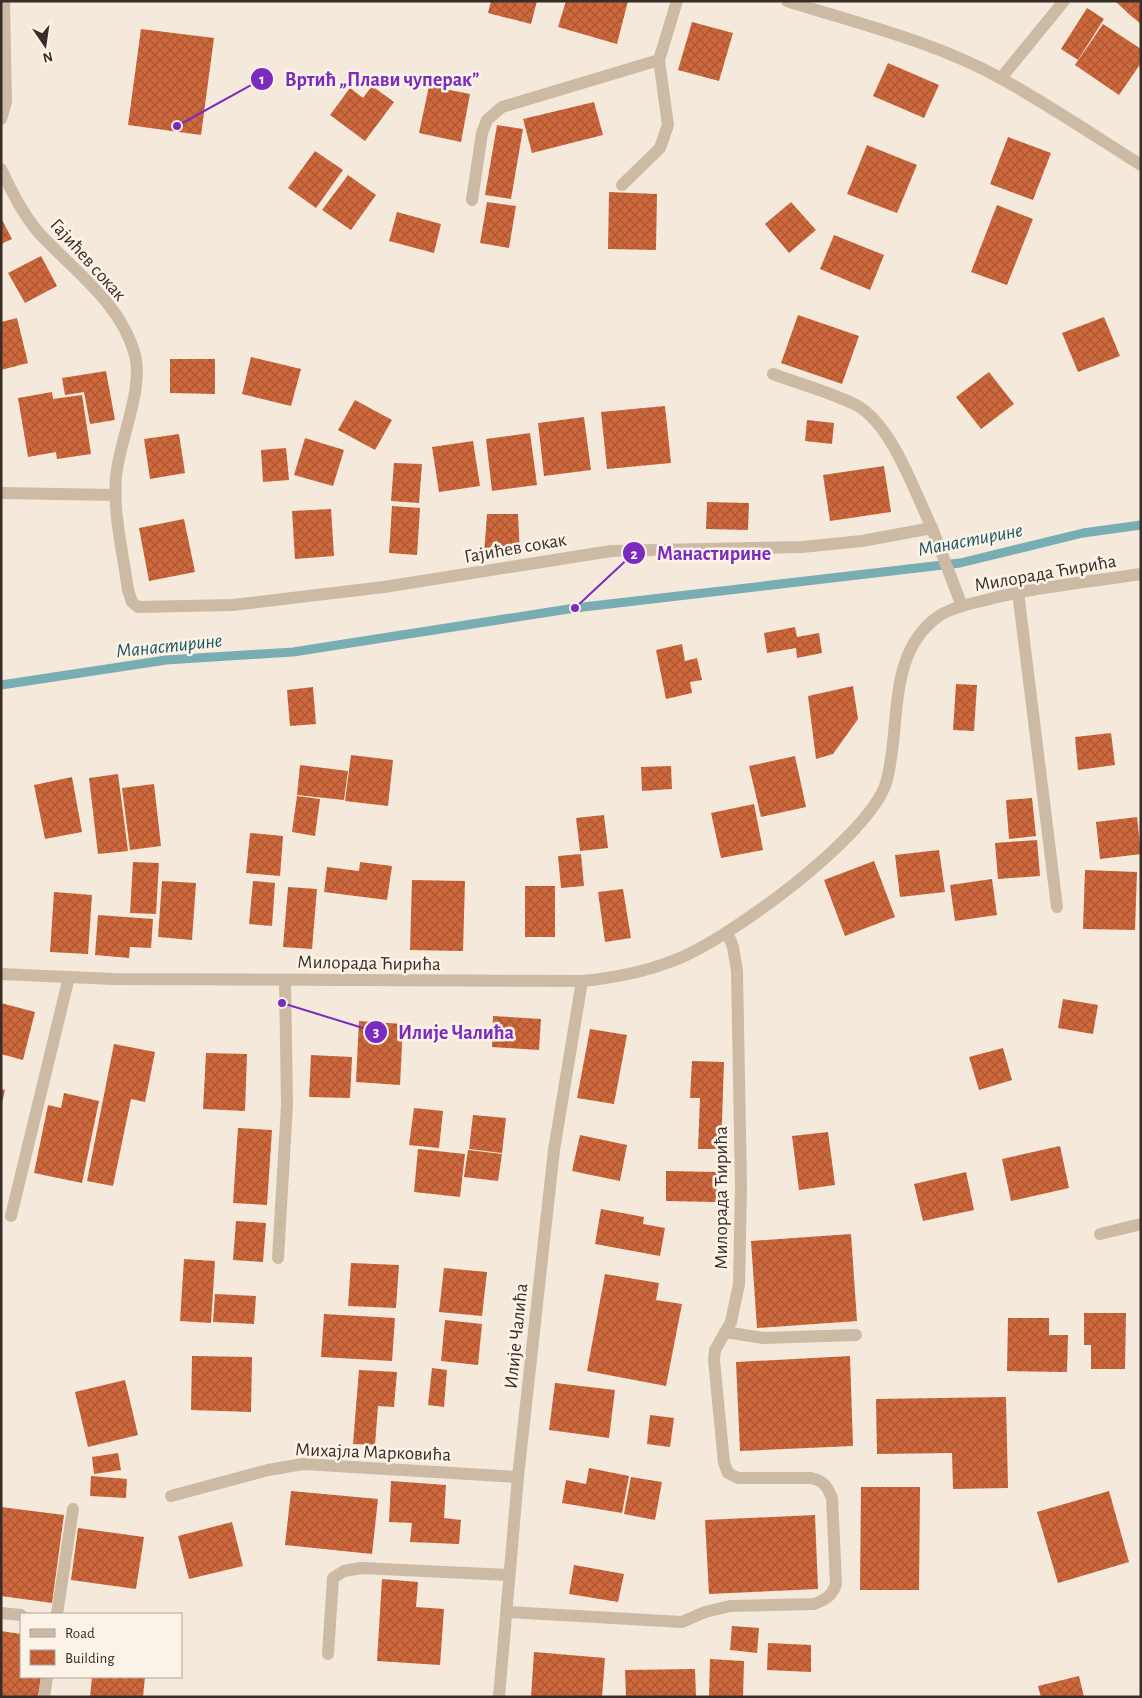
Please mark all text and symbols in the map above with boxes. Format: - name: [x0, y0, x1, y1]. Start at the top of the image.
- north arrow: [20, 20, 70, 70]
- text: N: [41, 49, 54, 65]
- callout: Вртић „Плави чуперак”: [250, 61, 490, 96]
- text: Вртић „Плави чуперак”: [285, 70, 479, 90]
- text: 1: [259, 72, 265, 87]
- street label: Гајићев сокак: [46, 215, 130, 305]
- water label: Манастирине: [916, 520, 1024, 560]
- street label: Гајићев сокак: [463, 530, 568, 567]
- callout: Манастирине: [622, 536, 781, 571]
- text: Манастирине: [657, 544, 771, 564]
- text: 2: [630, 547, 638, 562]
- street label: Милорада Ћирића: [973, 552, 1118, 595]
- water label: Манастирине: [115, 630, 223, 661]
- street label: Милорада Ћирића: [297, 953, 441, 974]
- callout: Илије Чалића: [364, 1015, 524, 1050]
- text: Илије Чалића: [398, 1023, 514, 1043]
- text: 3: [373, 1025, 379, 1040]
- street label: Милорада Ћирића: [712, 1126, 731, 1270]
- street label: Илије Чалића: [501, 1282, 532, 1390]
- street label: Михајла Марковића: [294, 1440, 452, 1465]
- legend: [20, 1613, 182, 1678]
- text: Road: [65, 1626, 95, 1641]
- text: Building: [65, 1651, 115, 1666]

